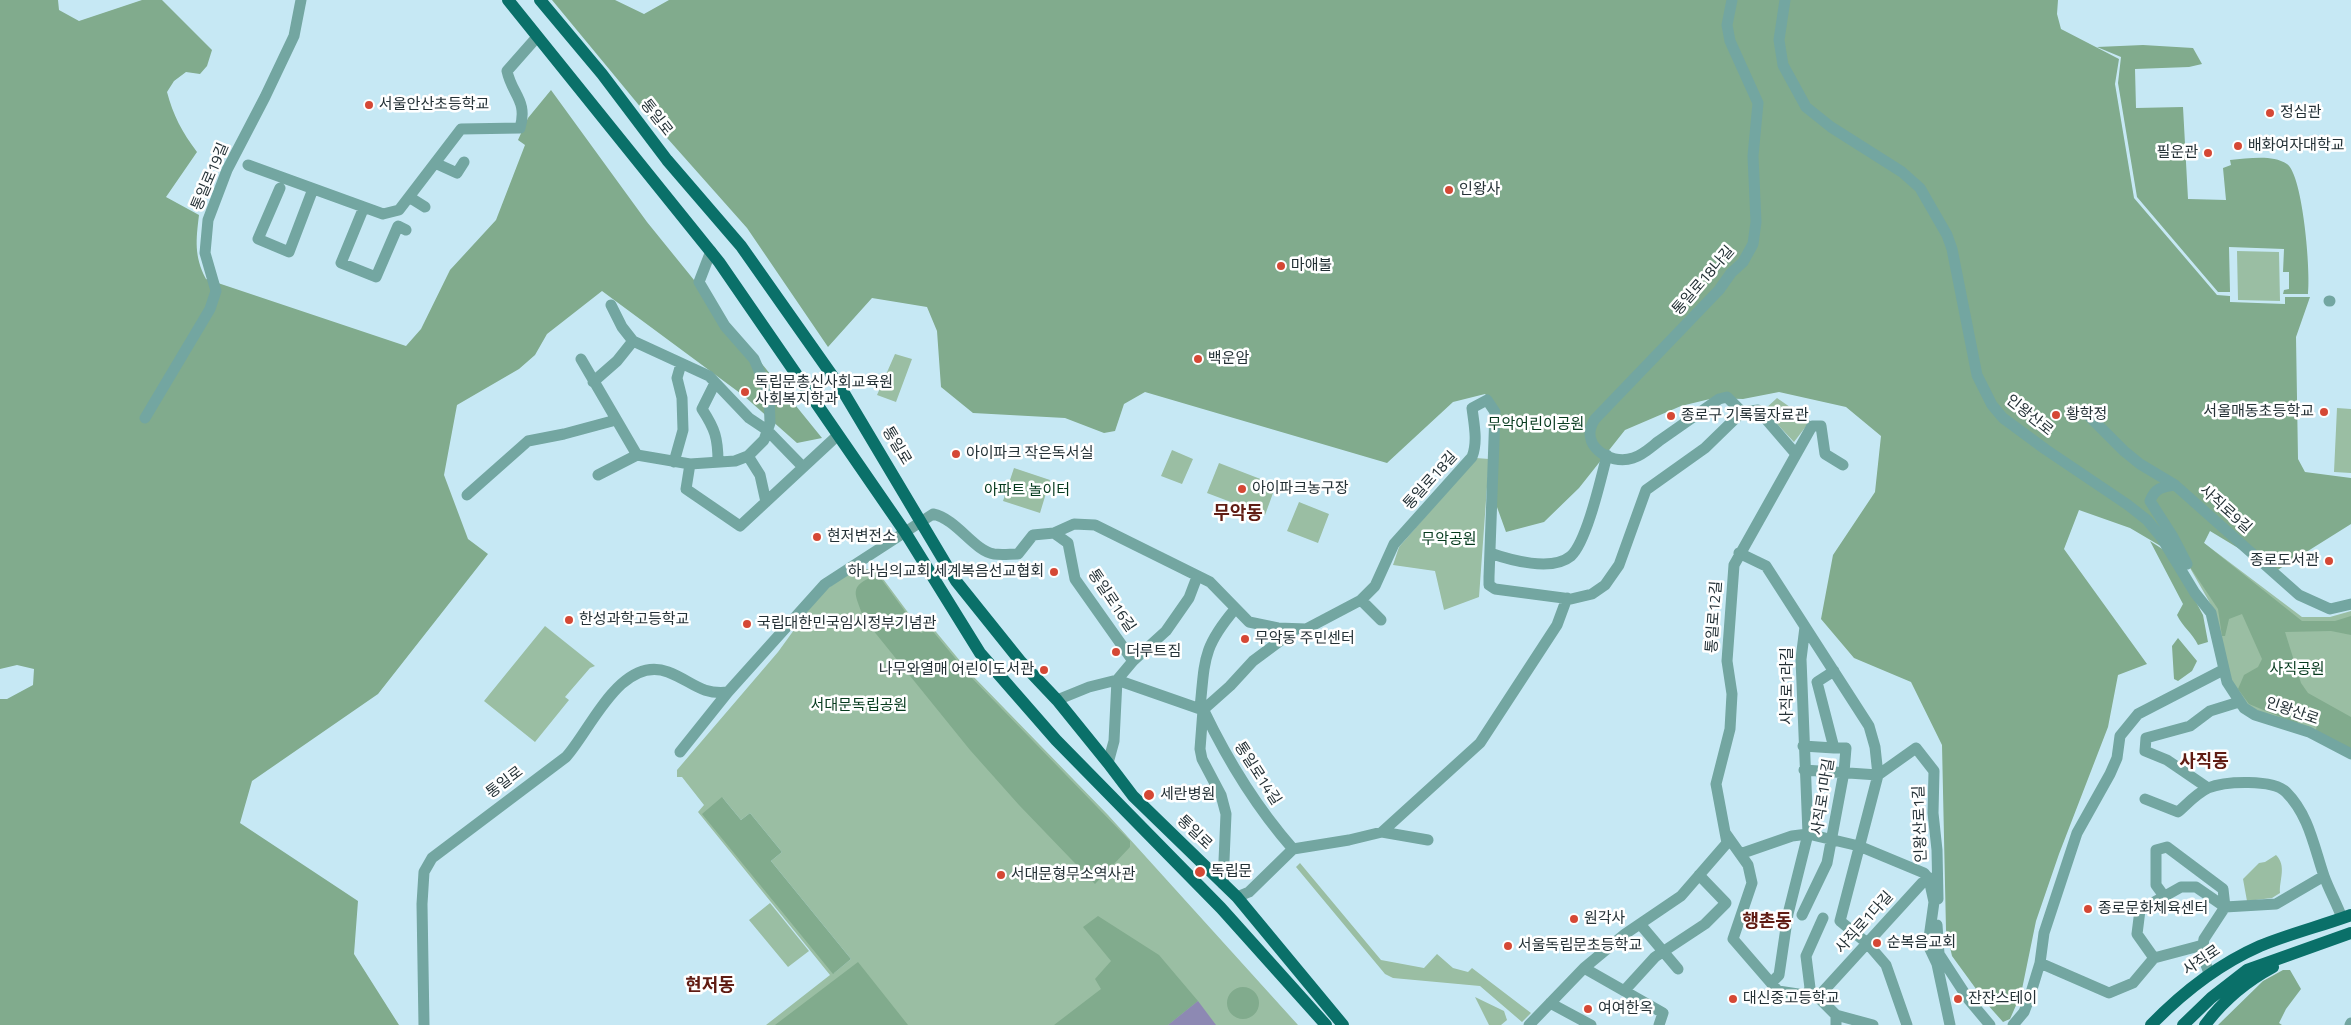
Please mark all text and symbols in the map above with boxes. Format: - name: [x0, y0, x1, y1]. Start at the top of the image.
- place label: 서울안산초등학교: [379, 96, 489, 114]
- street label: 통일로: [636, 96, 676, 140]
- marker: 서울안산초등학교: [363, 99, 375, 111]
- place label: 정심관: [2280, 104, 2321, 122]
- marker: 정심관: [2264, 107, 2276, 119]
- place label: 배화여자대학교: [2248, 137, 2345, 155]
- street label: 통일로19길: [189, 140, 233, 214]
- marker: 배화여자대학교: [2232, 140, 2244, 152]
- place label: 필운관: [2157, 144, 2198, 162]
- marker: 필운관: [2202, 147, 2214, 159]
- place label: 인왕사: [1459, 181, 1500, 199]
- marker: 인왕사: [1443, 184, 1455, 196]
- street label: 통일로18나길: [1669, 243, 1739, 319]
- place label: 마애불: [1291, 257, 1332, 275]
- marker: 마애불: [1275, 260, 1287, 272]
- place label: 백운암: [1208, 350, 1249, 368]
- marker: 백운암: [1192, 353, 1204, 365]
- place label: 독립문총신사회교육원 사회복지학과: [755, 374, 893, 409]
- marker: 독립문총신사회교육원 사회복지학과: [739, 386, 751, 398]
- street label: 인왕산로: [2002, 392, 2056, 440]
- place label: 서울매동초등학교: [2204, 403, 2314, 421]
- place label: 황학정: [2066, 406, 2107, 424]
- marker: 서울매동초등학교: [2318, 406, 2330, 418]
- place label: 종로구 기록물자료관: [1681, 407, 1808, 425]
- marker: 황학정: [2050, 409, 2062, 421]
- marker: 종로구 기록물자료관: [1665, 410, 1677, 422]
- park label: 무악어린이공원: [1488, 416, 1584, 434]
- street label: 통일로: [878, 424, 914, 468]
- place label: 아이파크 작은독서실: [966, 445, 1093, 463]
- marker: 아이파크 작은독서실: [950, 448, 962, 460]
- street label: 통일로18길: [1400, 448, 1462, 514]
- place label: 아이파크농구장: [1252, 480, 1349, 498]
- park label: 아파트 놀이터: [984, 482, 1070, 500]
- street label: 사직로9길: [2195, 482, 2255, 538]
- marker: 아이파크농구장: [1236, 483, 1248, 495]
- district label: 무악동: [1213, 504, 1263, 526]
- place label: 현저변전소: [827, 528, 896, 546]
- marker: 현저변전소: [811, 531, 823, 543]
- park label: 무악공원: [1421, 531, 1477, 549]
- place label: 종로도서관: [2250, 552, 2319, 570]
- marker: 종로도서관: [2323, 555, 2335, 567]
- place label: 하나님의교회 세계복음선교협회: [848, 563, 1044, 581]
- marker: 하나님의교회 세계복음선교협회: [1048, 566, 1060, 578]
- street label: 통일로16길: [1083, 566, 1139, 636]
- street label: 통일로12길: [1704, 580, 1726, 654]
- place label: 한성과학고등학교: [579, 611, 689, 629]
- marker: 한성과학고등학교: [563, 614, 575, 626]
- place label: 국립대한민국임시정부기념관: [757, 615, 936, 633]
- marker: 국립대한민국임시정부기념관: [741, 618, 753, 630]
- place label: 무악동 주민센터: [1255, 630, 1355, 648]
- marker: 무악동 주민센터: [1239, 633, 1251, 645]
- place label: 더루트짐: [1126, 643, 1181, 661]
- marker: 더루트짐: [1110, 646, 1122, 658]
- street label: 사직로1라길: [1779, 647, 1797, 725]
- place label: 나무와열매 어린이도서관: [879, 661, 1034, 679]
- park label: 사직공원: [2269, 661, 2325, 679]
- marker: 나무와열매 어린이도서관: [1038, 664, 1050, 676]
- street label: 인왕산로: [2263, 695, 2321, 729]
- park label: 서대문독립공원: [811, 697, 907, 715]
- street label: 통일로14길: [1230, 739, 1284, 809]
- district label: 사직동: [2179, 752, 2229, 774]
- street label: 사직로1마길: [1809, 757, 1839, 837]
- street label: 통일로: [483, 763, 527, 803]
- street label: 인왕산로1길: [1911, 785, 1931, 863]
- place label: 세란병원: [1160, 786, 1215, 804]
- marker: 세란병원: [1142, 788, 1156, 802]
- street label: 통일로: [1173, 812, 1215, 854]
- place label: 독립문: [1211, 863, 1252, 881]
- marker: 독립문: [1193, 865, 1207, 879]
- place label: 서대문형무소역사관: [1011, 866, 1135, 884]
- marker: 서대문형무소역사관: [995, 869, 1007, 881]
- street label: 사직로1다길: [1832, 888, 1898, 958]
- place label: 종로문화체육센터: [2098, 900, 2208, 918]
- marker: 종로문화체육센터: [2082, 903, 2094, 915]
- place label: 원각사: [1584, 910, 1625, 928]
- district label: 행촌동: [1742, 912, 1792, 934]
- marker: 원각사: [1568, 913, 1580, 925]
- place label: 순복음교회: [1887, 934, 1956, 952]
- place label: 서울독립문초등학교: [1518, 937, 1642, 955]
- marker: 순복음교회: [1871, 937, 1883, 949]
- marker: 서울독립문초등학교: [1502, 940, 1514, 952]
- street label: 사직로: [2180, 942, 2224, 980]
- district label: 현저동: [685, 976, 735, 998]
- place label: 대신중고등학교: [1743, 990, 1840, 1008]
- place label: 잔잔스테이: [1968, 990, 2037, 1008]
- marker: 대신중고등학교: [1727, 993, 1739, 1005]
- marker: 잔잔스테이: [1952, 993, 1964, 1005]
- place label: 여여한옥: [1598, 1000, 1653, 1018]
- marker: 여여한옥: [1582, 1003, 1594, 1015]

